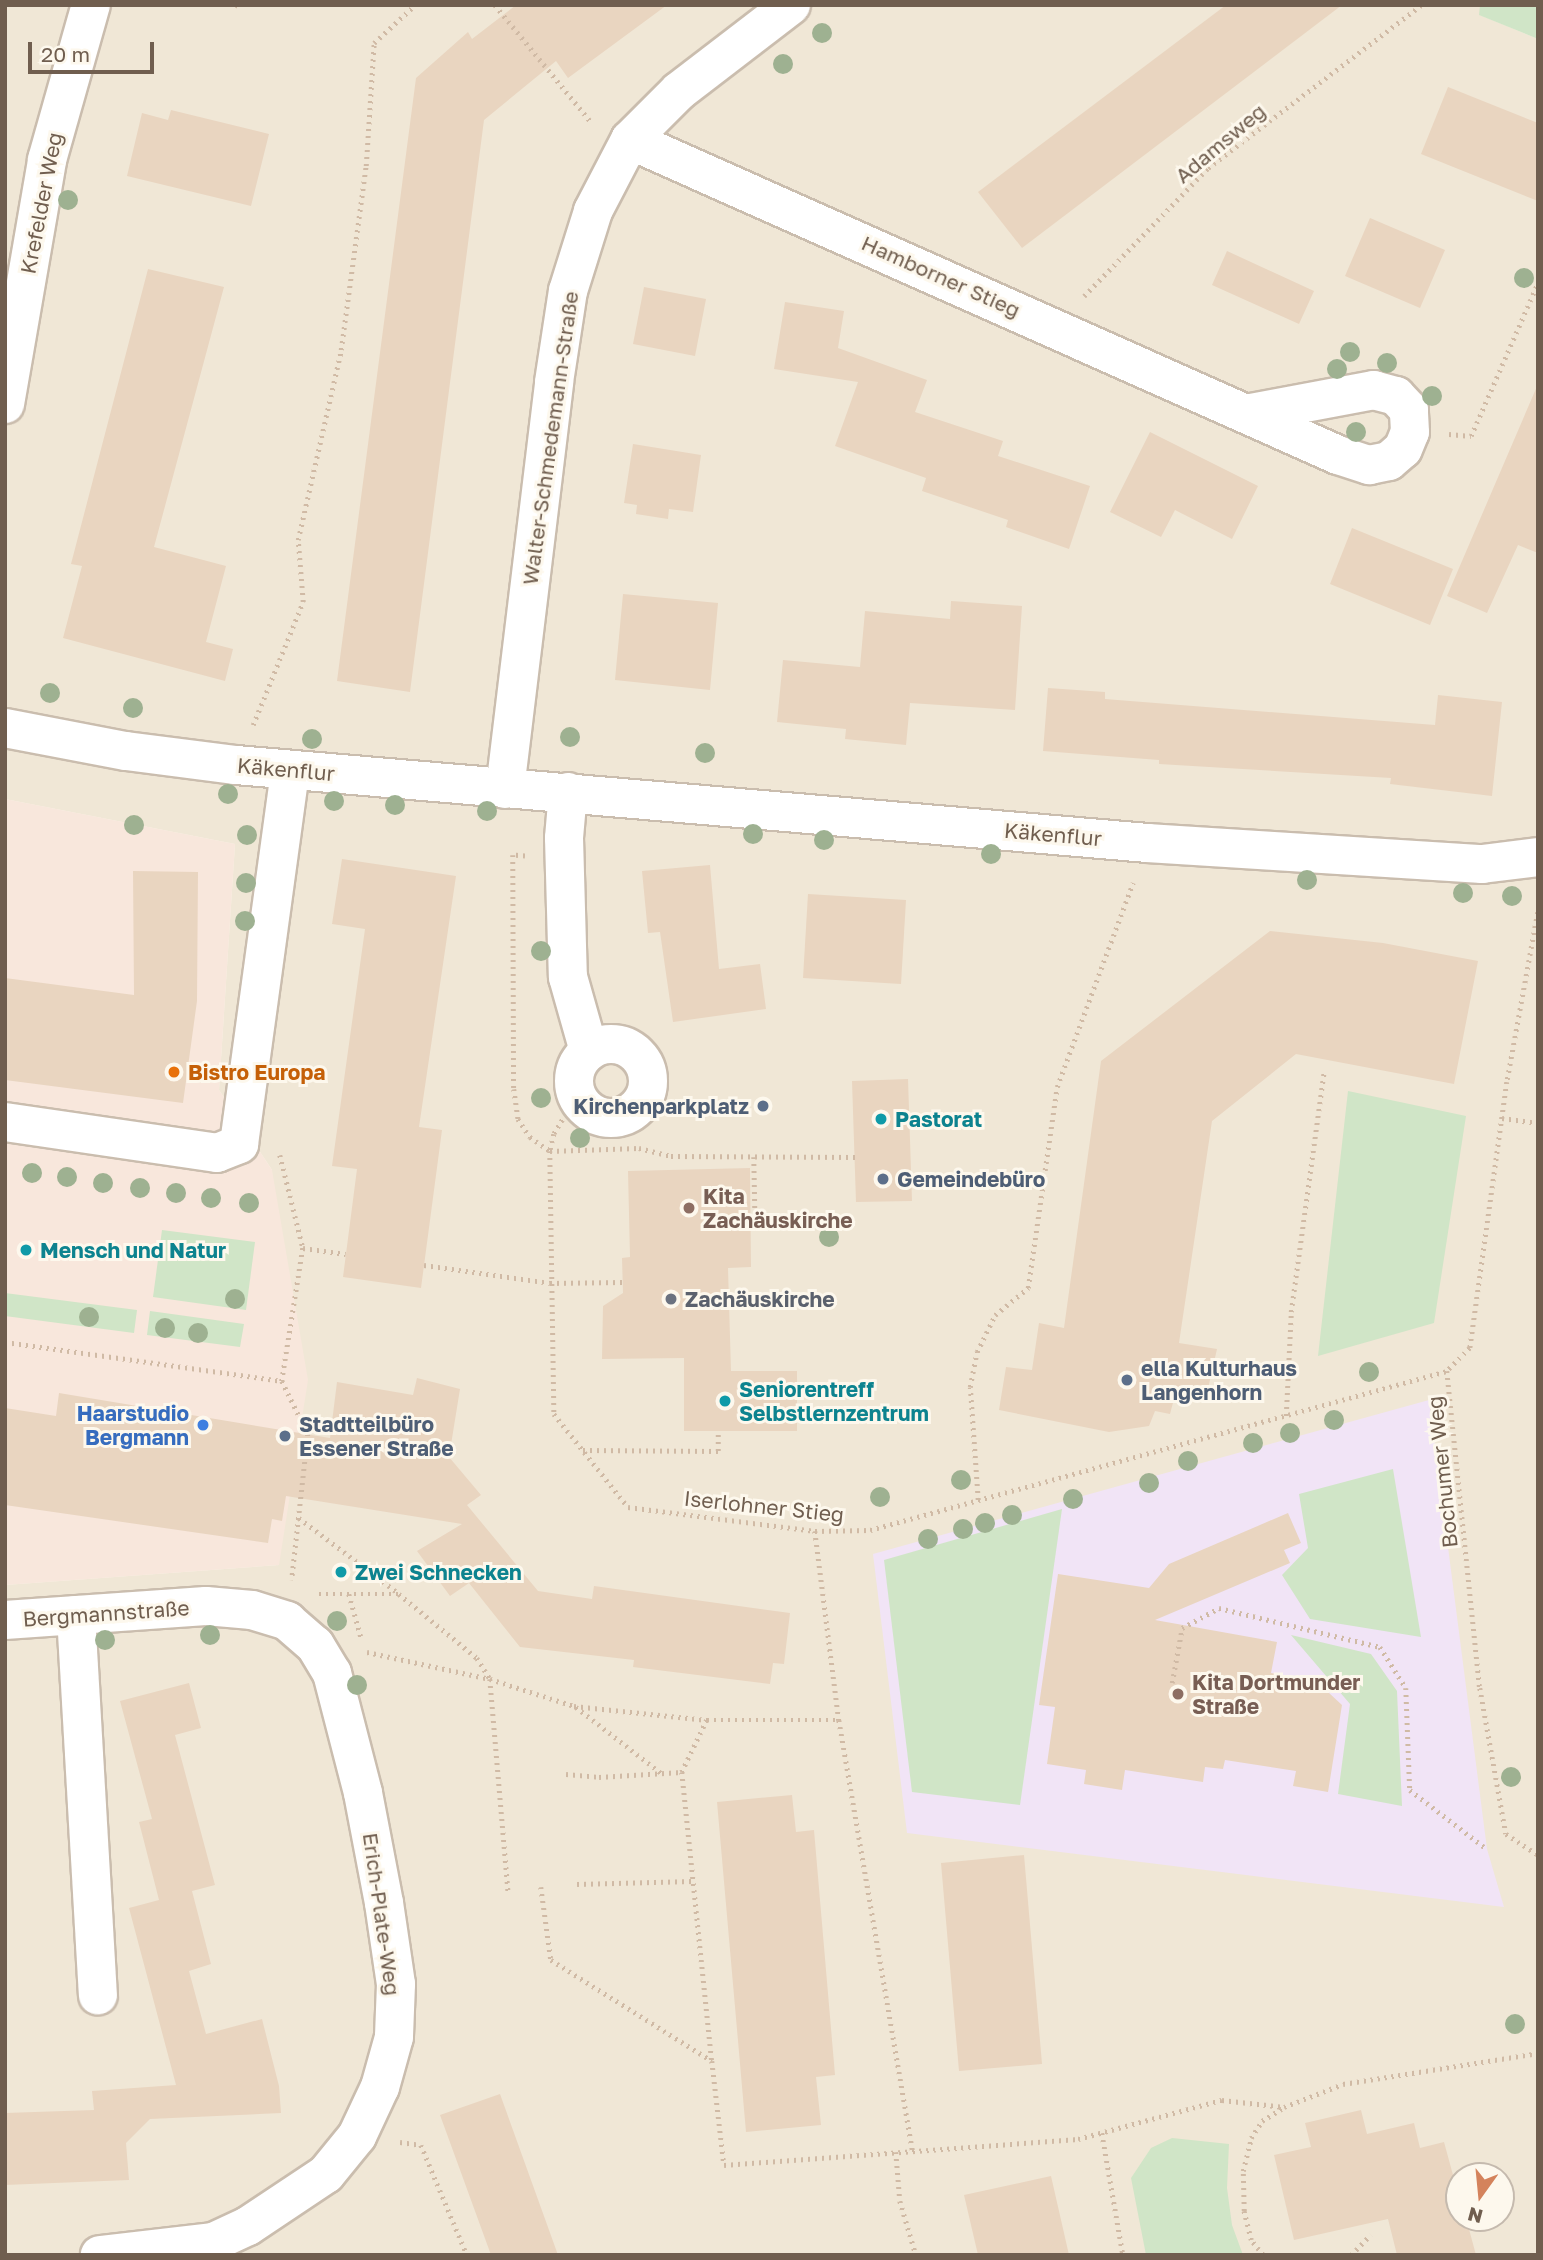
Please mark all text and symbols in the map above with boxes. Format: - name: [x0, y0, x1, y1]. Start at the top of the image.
- scale bar: [32, 28, 158, 72]
- text: 20 m: [41, 41, 90, 67]
- street label: Adamsweg: [1170, 98, 1270, 188]
- street label: Krefelder Weg: [15, 130, 67, 276]
- street label: Hamborner Stieg: [858, 230, 1024, 322]
- street label: Walter-Schmedemann-Straße: [517, 289, 583, 587]
- street label: Käkenflur: [236, 752, 336, 786]
- street label: Käkenflur: [1003, 817, 1103, 851]
- place label: Bistro Europa: [188, 1059, 326, 1085]
- marker: Bistro Europa: [166, 1064, 182, 1080]
- place label: Kirchenparkplatz: [573, 1093, 749, 1119]
- marker: Kirchenparkplatz: [755, 1098, 771, 1114]
- place label: Pastorat: [895, 1106, 982, 1132]
- marker: Pastorat: [873, 1111, 889, 1127]
- place label: Gemeindebüro: [897, 1166, 1045, 1192]
- marker: Gemeindebüro: [875, 1171, 891, 1187]
- place label: Kita Zachäuskirche: [703, 1183, 853, 1233]
- marker: Kita Zachäuskirche: [681, 1200, 697, 1216]
- place label: Mensch und Natur: [40, 1237, 226, 1263]
- marker: Mensch und Natur: [18, 1242, 34, 1258]
- place label: Zachäuskirche: [685, 1286, 835, 1312]
- marker: Zachäuskirche: [663, 1291, 679, 1307]
- place label: ella Kulturhaus Langenhorn: [1141, 1355, 1297, 1405]
- marker: ella Kulturhaus Langenhorn: [1119, 1372, 1135, 1388]
- place label: Seniorentreff Selbstlernzentrum: [739, 1376, 929, 1426]
- marker: Seniorentreff Selbstlernzentrum: [717, 1393, 733, 1409]
- street label: Bochumer Weg: [1422, 1395, 1462, 1549]
- place label: Haarstudio Bergmann: [77, 1400, 189, 1450]
- place label: Stadtteilbüro Essener Straße: [299, 1411, 454, 1461]
- marker: Haarstudio Bergmann: [195, 1417, 211, 1433]
- marker: Stadtteilbüro Essener Straße: [277, 1428, 293, 1444]
- street label: Iserlohner Stieg: [683, 1485, 845, 1527]
- place label: Zwei Schnecken: [355, 1559, 522, 1585]
- marker: Zwei Schnecken: [333, 1564, 349, 1580]
- street label: Bergmannstraße: [22, 1595, 190, 1631]
- place label: Kita Dortmunder Straße: [1192, 1669, 1361, 1719]
- marker: Kita Dortmunder Straße: [1170, 1686, 1186, 1702]
- street label: Erich-Plate-Weg: [358, 1831, 406, 1997]
- north arrow: [1445, 2162, 1515, 2232]
- text: N: [1465, 2203, 1485, 2229]

